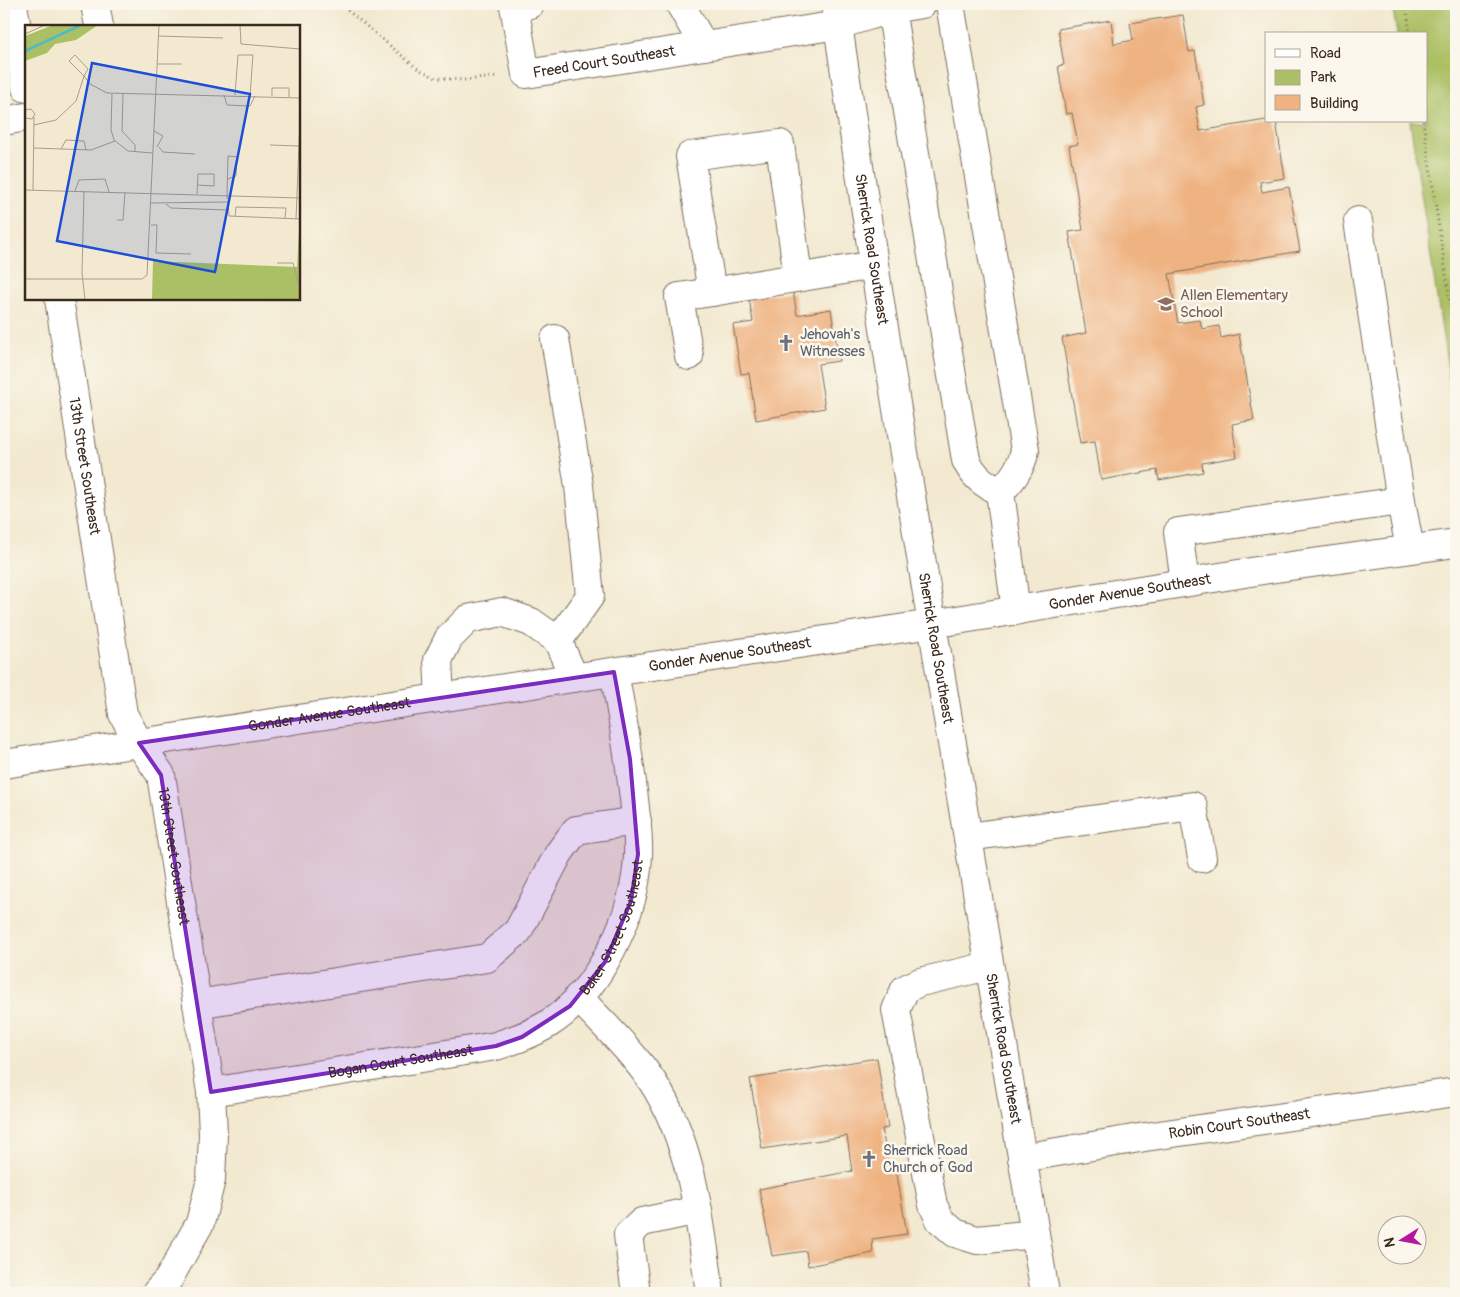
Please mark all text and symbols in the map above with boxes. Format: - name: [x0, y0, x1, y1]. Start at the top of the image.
- inset map: [25, 25, 300, 300]
- legend: [1265, 32, 1428, 122]
- street label: Freed Court Southeast: [531, 41, 677, 82]
- text: Road: [1310, 44, 1341, 63]
- text: Park: [1310, 68, 1337, 87]
- text: Building: [1310, 94, 1358, 113]
- street label: Sherrick Road Southeast: [851, 172, 893, 327]
- place label: Allen Elementary School: [1180, 286, 1288, 322]
- school or university icon: Allen Elementary School: [1156, 294, 1176, 314]
- place label: Jehovah's Witnesses: [800, 325, 865, 361]
- church icon: Jehovah's Witnesses: [776, 333, 796, 353]
- street label: 13th Street Southeast: [65, 396, 105, 537]
- street label: Gonder Avenue Southeast: [1047, 569, 1213, 614]
- street label: Sherrick Road Southeast: [914, 571, 958, 726]
- street label: Gonder Avenue Southeast: [647, 633, 813, 676]
- street label: Gonder Avenue Southeast: [247, 693, 413, 736]
- street label: 13th Street Southeast: [154, 786, 194, 927]
- street label: Baker Street Southeast: [575, 858, 647, 999]
- street label: Sherrick Road Southeast: [982, 972, 1026, 1126]
- street label: Bogan Court Southeast: [327, 1040, 475, 1082]
- street label: Robin Court Southeast: [1167, 1104, 1312, 1143]
- place label: Sherrick Road Church of God: [883, 1141, 973, 1177]
- church icon: Sherrick Road Church of God: [859, 1149, 879, 1169]
- north arrow: [1378, 1214, 1428, 1264]
- text: N: [1380, 1236, 1399, 1249]

